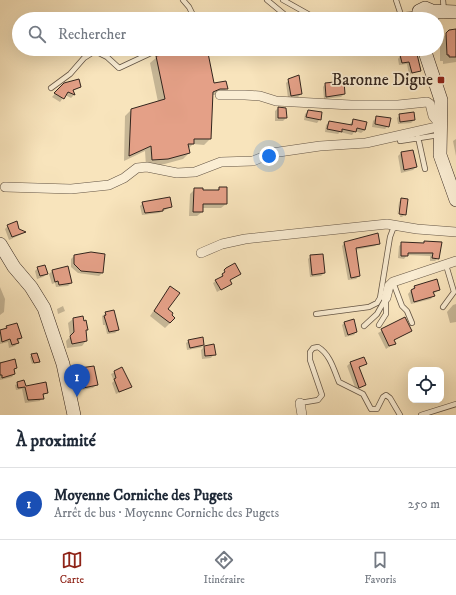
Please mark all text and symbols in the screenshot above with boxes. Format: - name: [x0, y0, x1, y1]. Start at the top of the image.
- search box: [12, 12, 444, 56]
- icon: search: [26, 23, 48, 45]
- text: Rechercher: [58, 25, 126, 44]
- place label: Baronne Digue: [331, 69, 433, 91]
- marker: Baronne Digue: [436, 75, 446, 85]
- your location: [259, 146, 279, 166]
- pin: 1: [64, 364, 90, 397]
- map controls: [408, 367, 444, 403]
- button: locate: [408, 367, 444, 403]
- text: À proximité: [16, 430, 96, 452]
- text: Moyenne Corniche des Pugets: [54, 486, 233, 505]
- text: 1: [27, 496, 31, 512]
- text: 250 m: [408, 496, 440, 512]
- text: Arrêt de bus · Moyenne Corniche des Pugets: [54, 505, 279, 521]
- tab: Carte: [60, 549, 84, 587]
- tab: Itinéraire: [204, 549, 245, 587]
- tab: Favoris: [364, 549, 396, 587]

